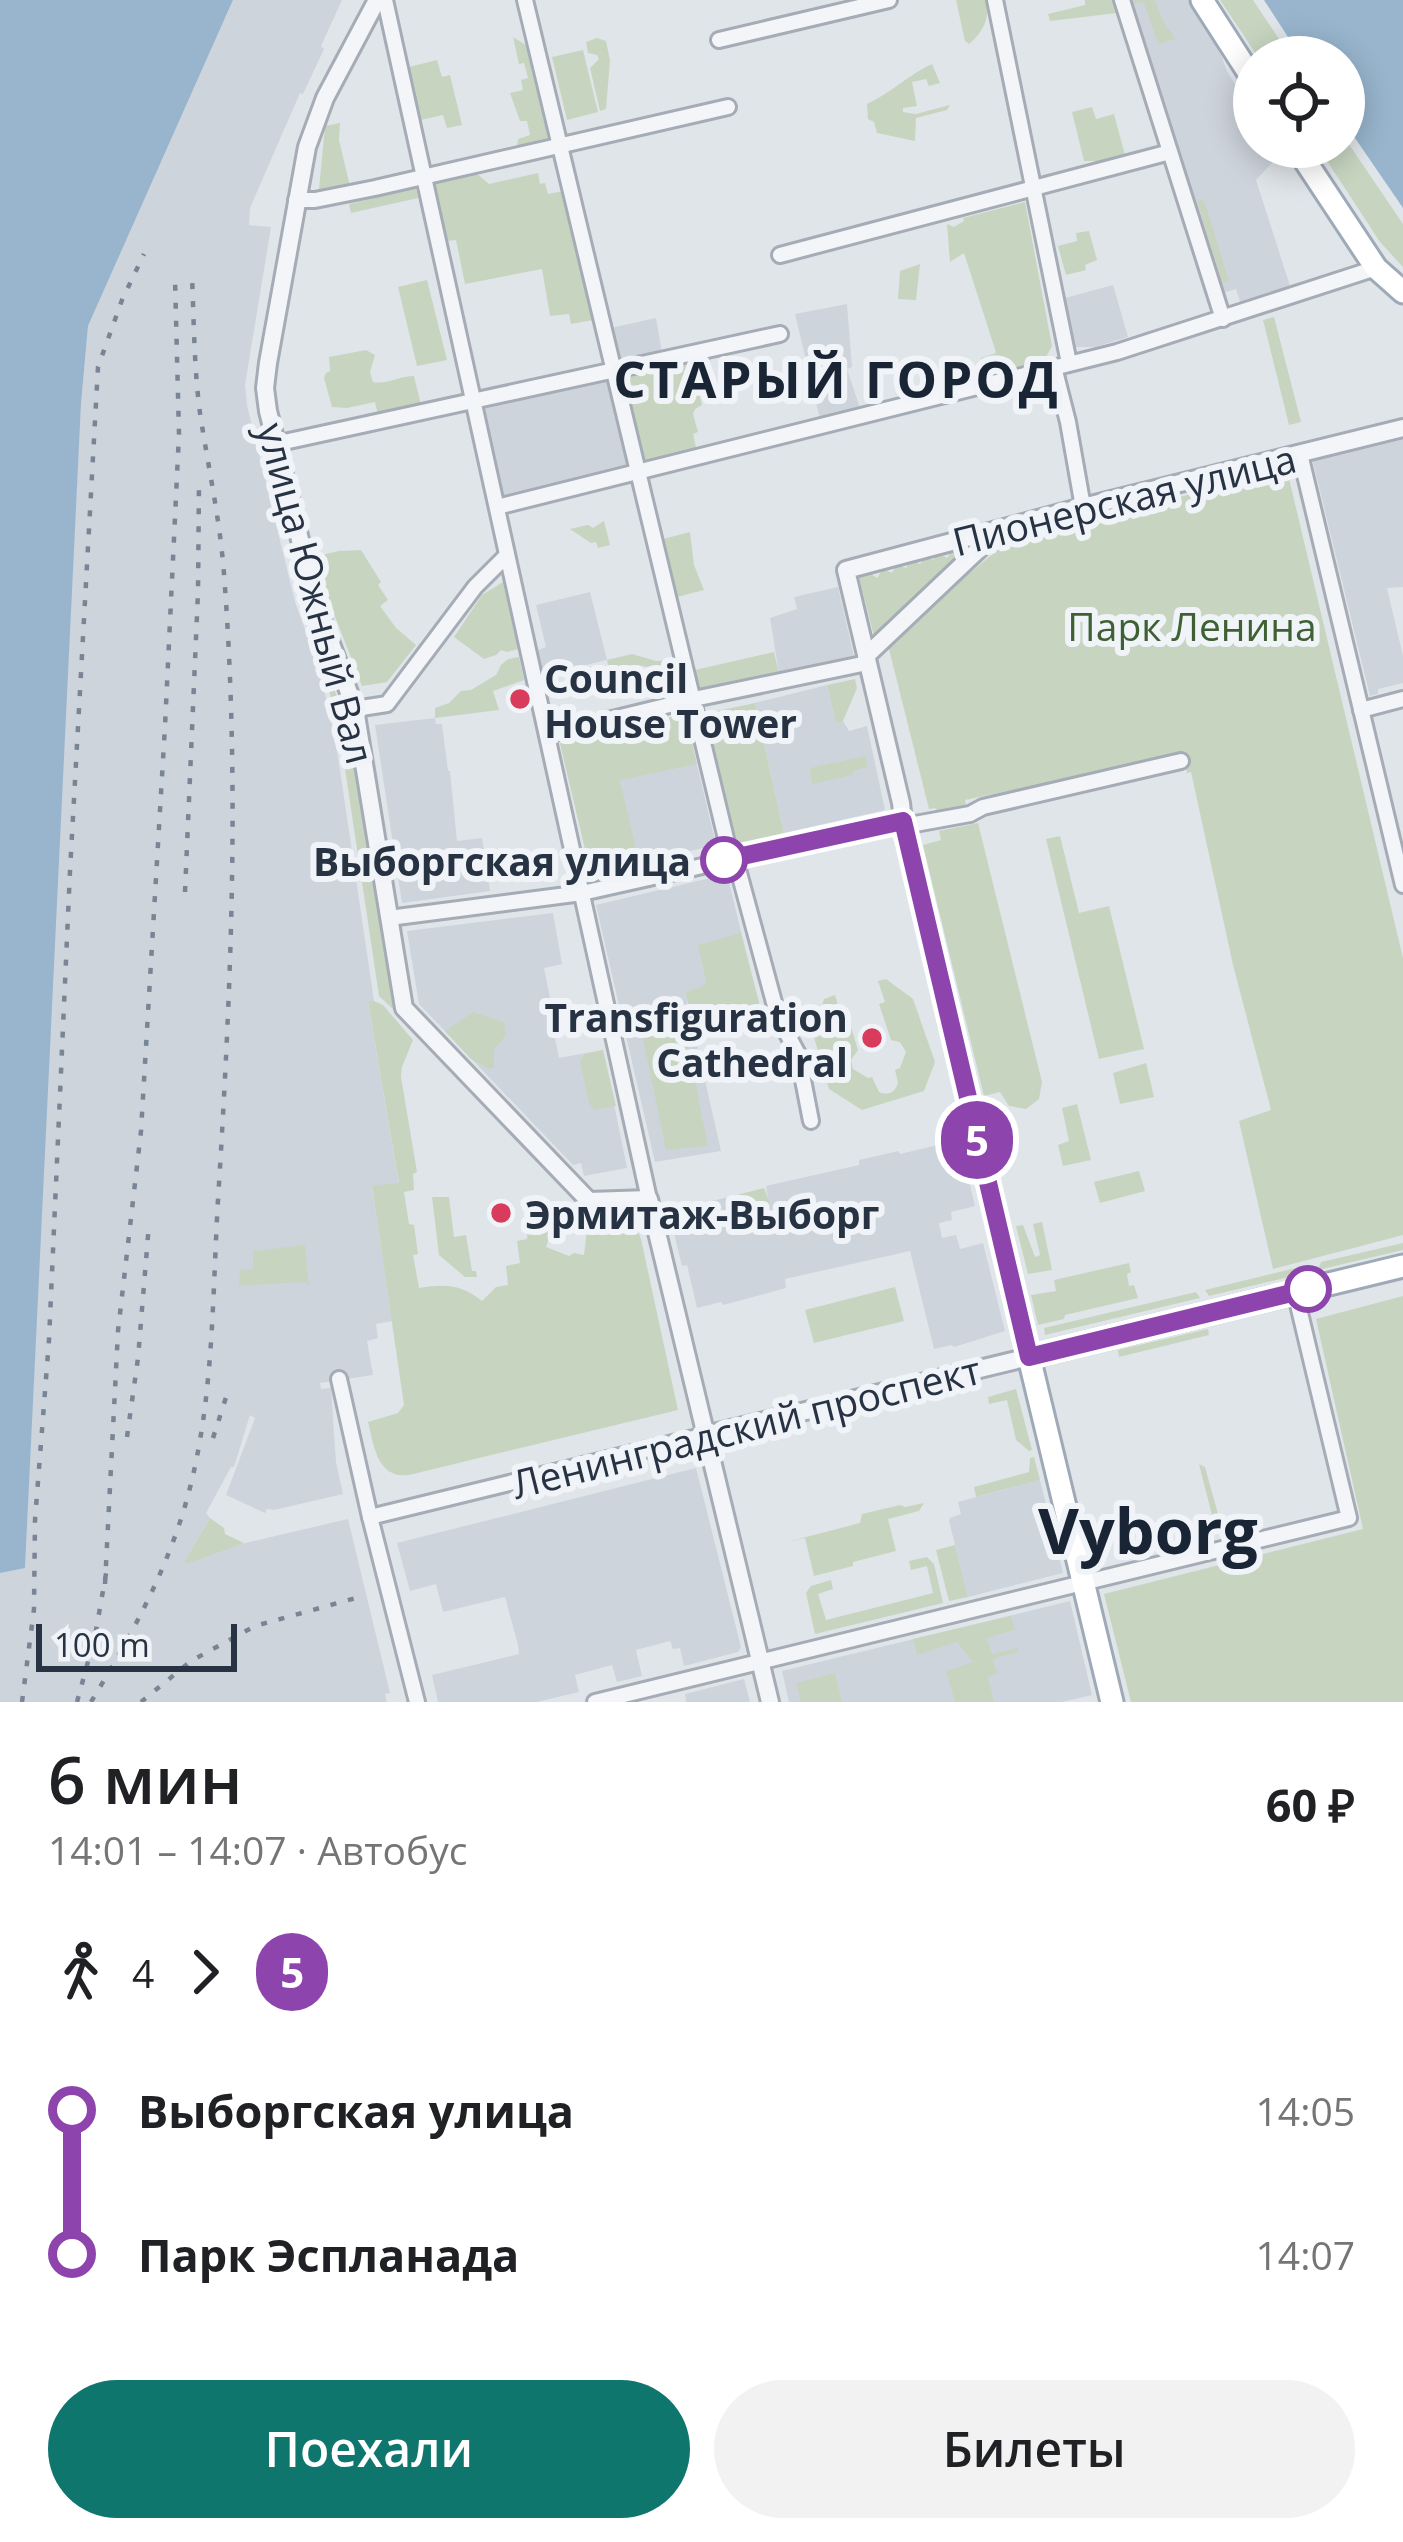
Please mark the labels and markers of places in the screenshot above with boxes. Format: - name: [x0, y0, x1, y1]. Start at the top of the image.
- place label: Council House Tower: [544, 651, 797, 749]
- marker: Council House Tower: [507, 686, 533, 712]
- place label: Выборгская улица: [313, 834, 691, 887]
- marker: Выборгская улица: [702, 838, 746, 882]
- place label: Transfiguration Cathedral: [545, 990, 848, 1088]
- marker: Transfiguration Cathedral: [859, 1025, 885, 1051]
- place label: Эрмитаж-Выборг: [525, 1187, 879, 1240]
- marker: Эрмитаж-Выборг: [488, 1200, 514, 1226]
- unlabelled marker: [1286, 1267, 1330, 1311]

